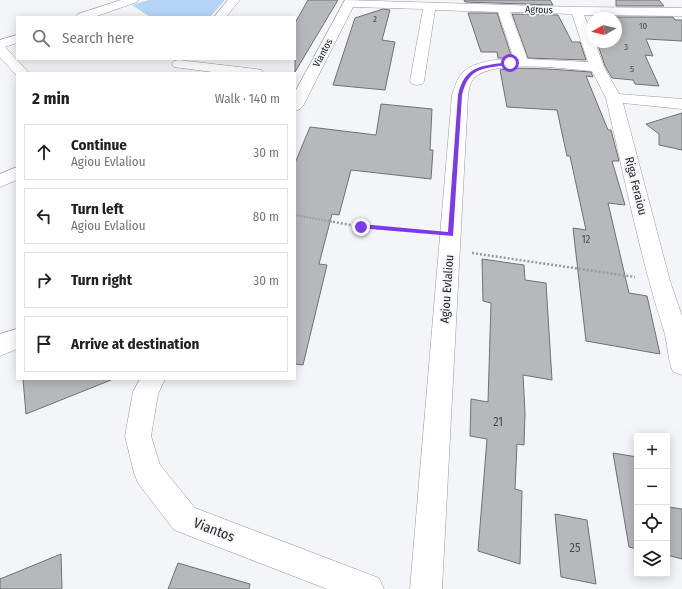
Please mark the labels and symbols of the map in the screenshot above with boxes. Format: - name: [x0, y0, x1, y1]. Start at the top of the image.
- street label: Agrous: [525, 4, 553, 16]
- north arrow: [586, 12, 622, 48]
- house number: 2: [373, 14, 377, 24]
- house number: 10: [639, 21, 647, 31]
- street label: Viantos: [311, 37, 335, 69]
- house number: 3: [624, 42, 628, 52]
- route start: [501, 54, 519, 72]
- house number: 5: [630, 64, 634, 74]
- street label: Riga Feraiou: [622, 155, 650, 217]
- route end: [352, 218, 370, 236]
- house number: 12: [582, 234, 591, 246]
- street label: Agiou Evlaliou: [438, 254, 456, 324]
- house number: 21: [493, 415, 503, 429]
- street label: Viantos: [191, 514, 237, 546]
- house number: 25: [570, 541, 581, 555]

